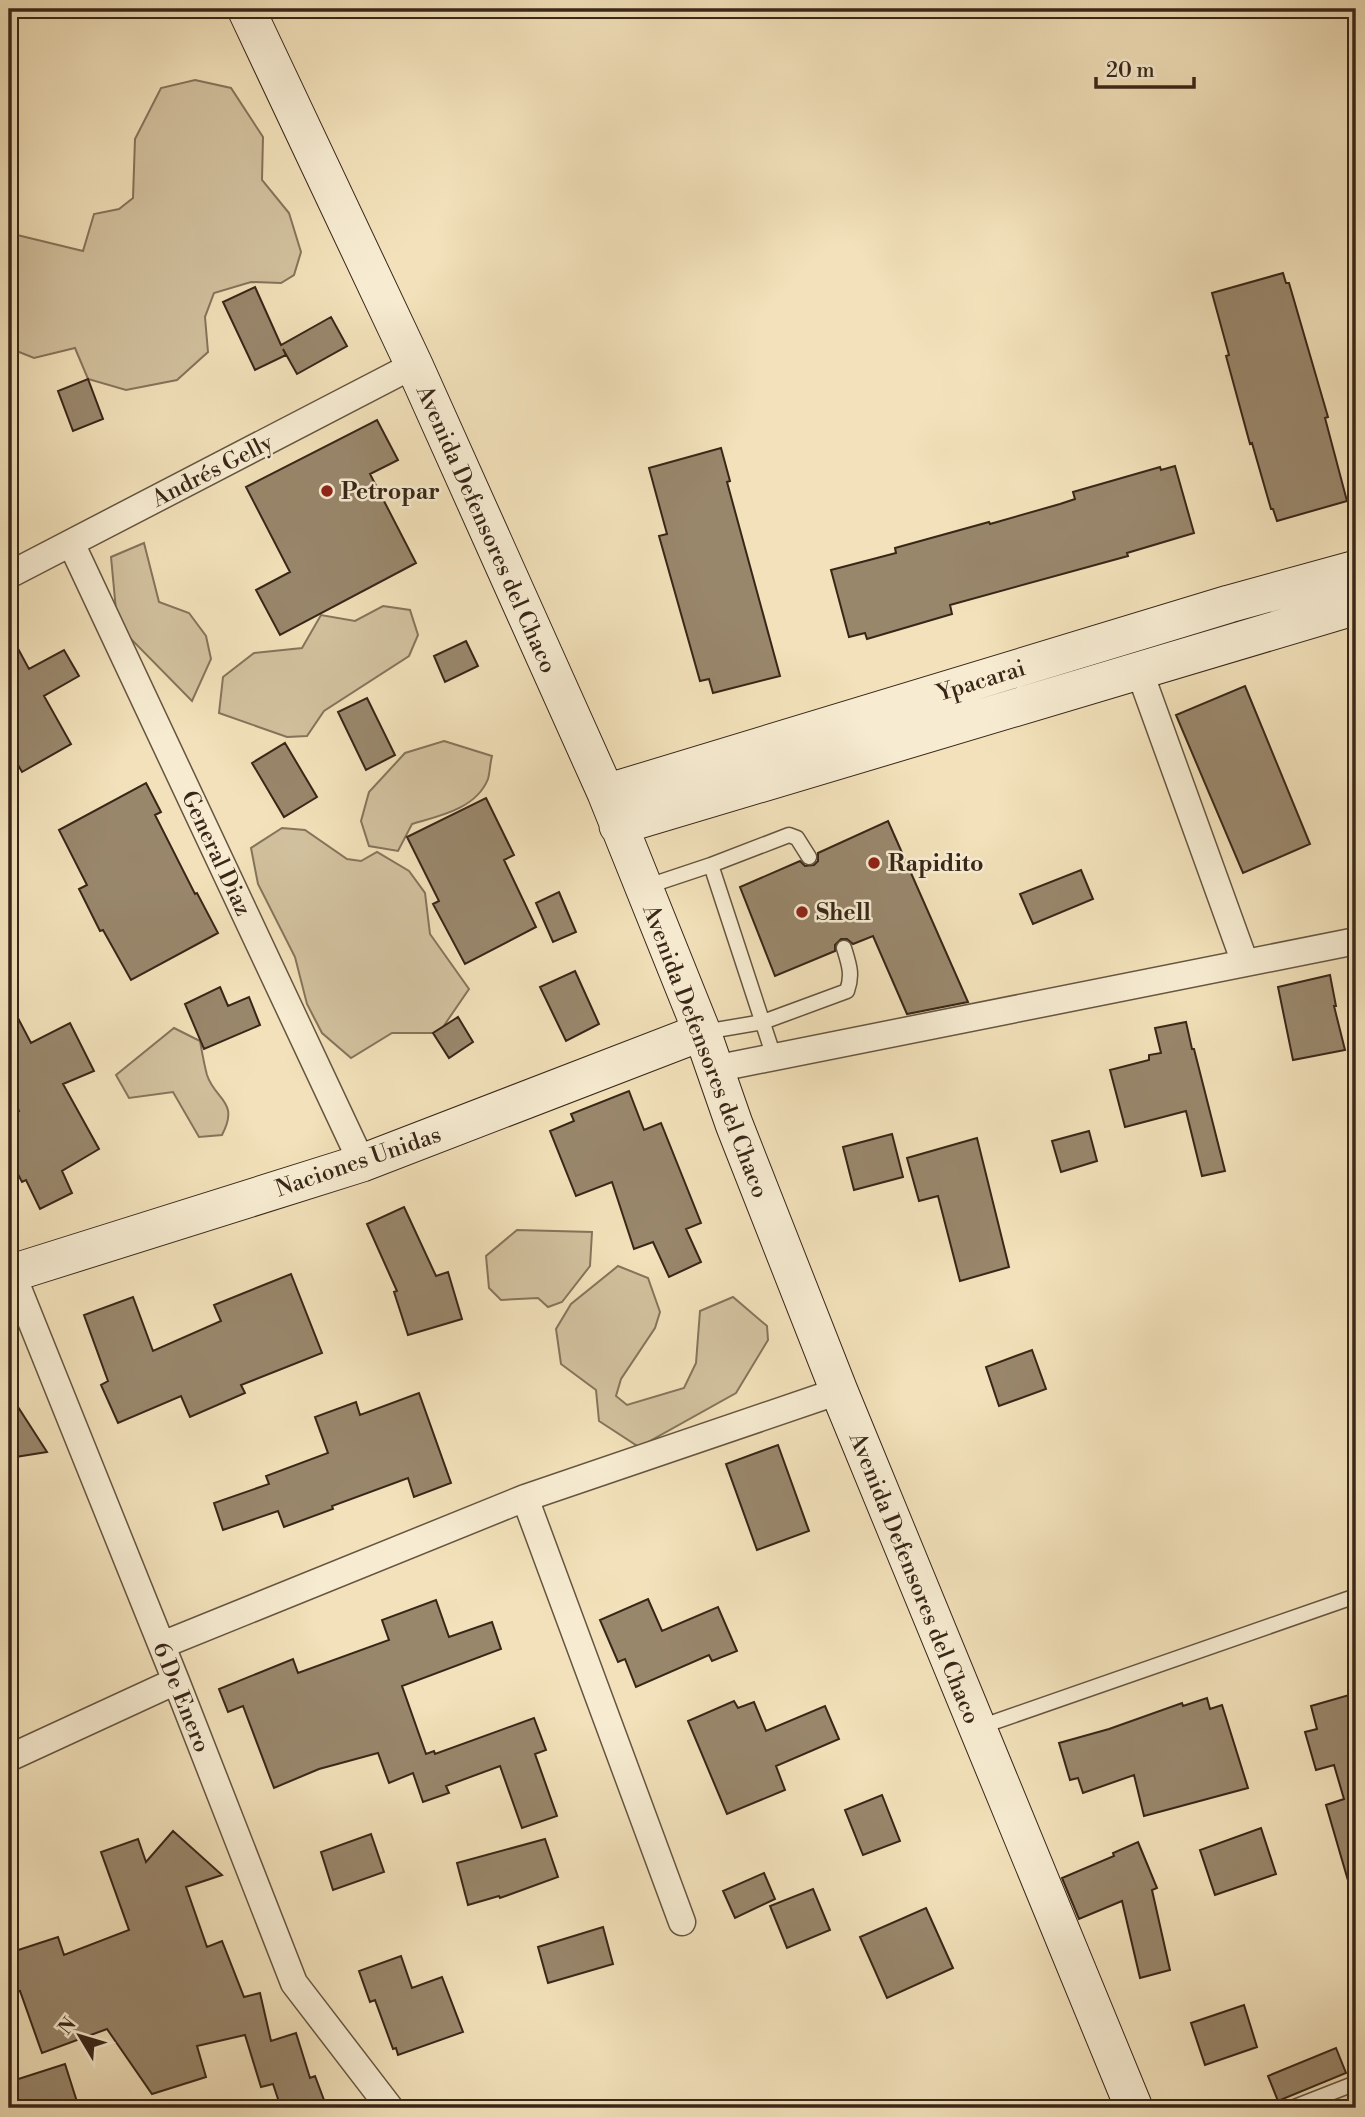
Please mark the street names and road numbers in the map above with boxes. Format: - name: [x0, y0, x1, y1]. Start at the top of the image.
- street label: Avenida Defensores del Chaco: [409, 380, 562, 678]
- street label: Andrés Gelly: [146, 428, 278, 514]
- street label: Ypacarai: [933, 654, 1029, 708]
- street label: General Diaz: [175, 786, 257, 921]
- street label: Avenida Defensores del Chaco: [636, 900, 774, 1202]
- street label: Naciones Unidas: [272, 1121, 445, 1203]
- street label: Avenida Defensores del Chaco: [842, 1428, 985, 1728]
- street label: 6 De Enero: [146, 1638, 216, 1757]

